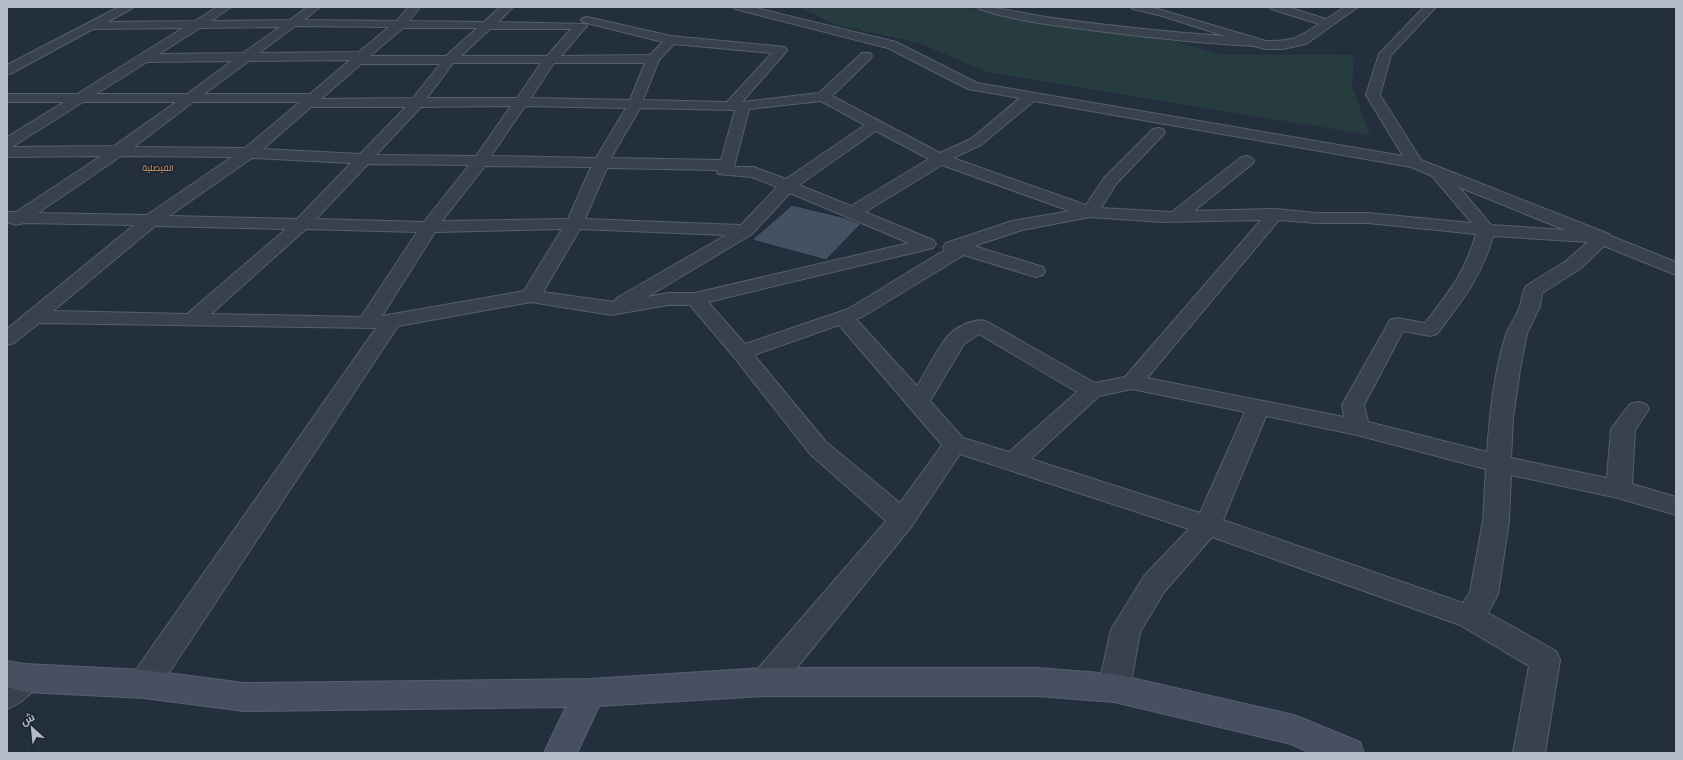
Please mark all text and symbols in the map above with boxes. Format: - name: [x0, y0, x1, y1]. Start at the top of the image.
- district label: الفيصلية: [142, 162, 174, 173]
- north arrow: [12, 708, 52, 748]
- text: ش: [18, 710, 37, 729]

